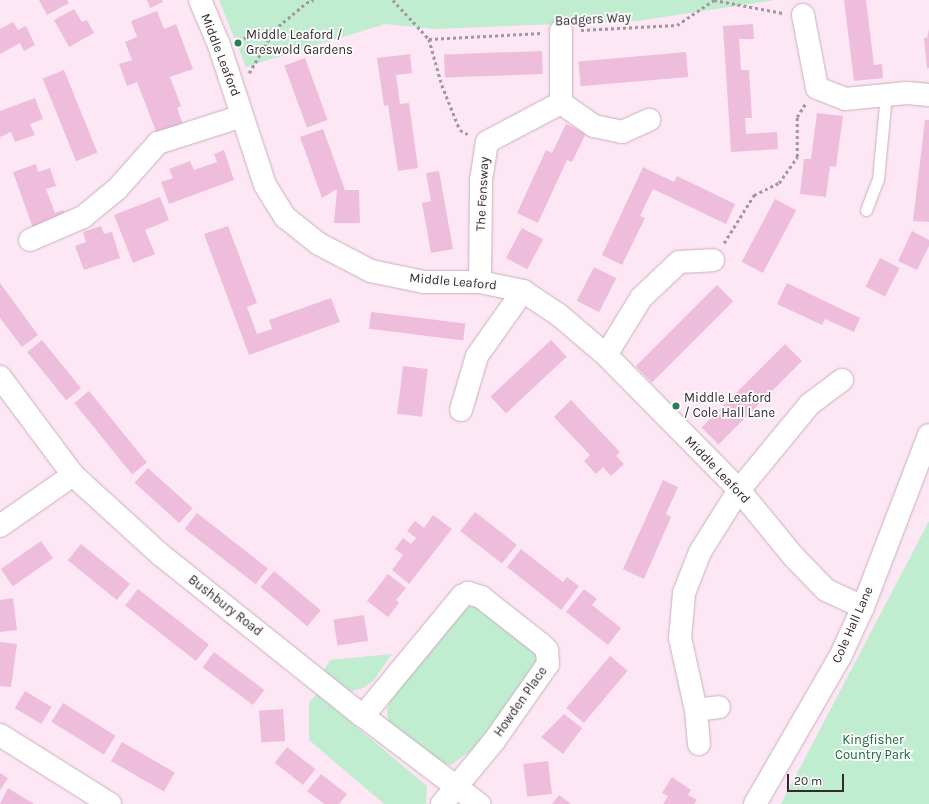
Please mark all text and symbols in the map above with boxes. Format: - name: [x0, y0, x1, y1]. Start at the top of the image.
- street label: Badgers Way: [555, 10, 631, 30]
- street label: Middle Leaford: [197, 11, 243, 99]
- place label: Middle Leaford / Greswold Gardens: [246, 28, 353, 59]
- marker: Middle Leaford / Greswold Gardens: [233, 38, 243, 48]
- street label: The Fensway: [473, 156, 493, 232]
- street label: Middle Leaford: [409, 270, 497, 294]
- place label: Middle Leaford / Cole Hall Lane: [684, 391, 775, 422]
- marker: Middle Leaford / Cole Hall Lane: [671, 401, 681, 411]
- street label: Middle Leaford: [681, 433, 753, 507]
- street label: Bushbury Road: [185, 572, 265, 640]
- street label: Cole Hall Lane: [829, 584, 877, 666]
- street label: Howden Place: [491, 664, 551, 740]
- park label: Kingfisher Country Park: [835, 733, 911, 764]
- scale bar: [789, 766, 846, 792]
- text: 20 m: [794, 774, 822, 788]

